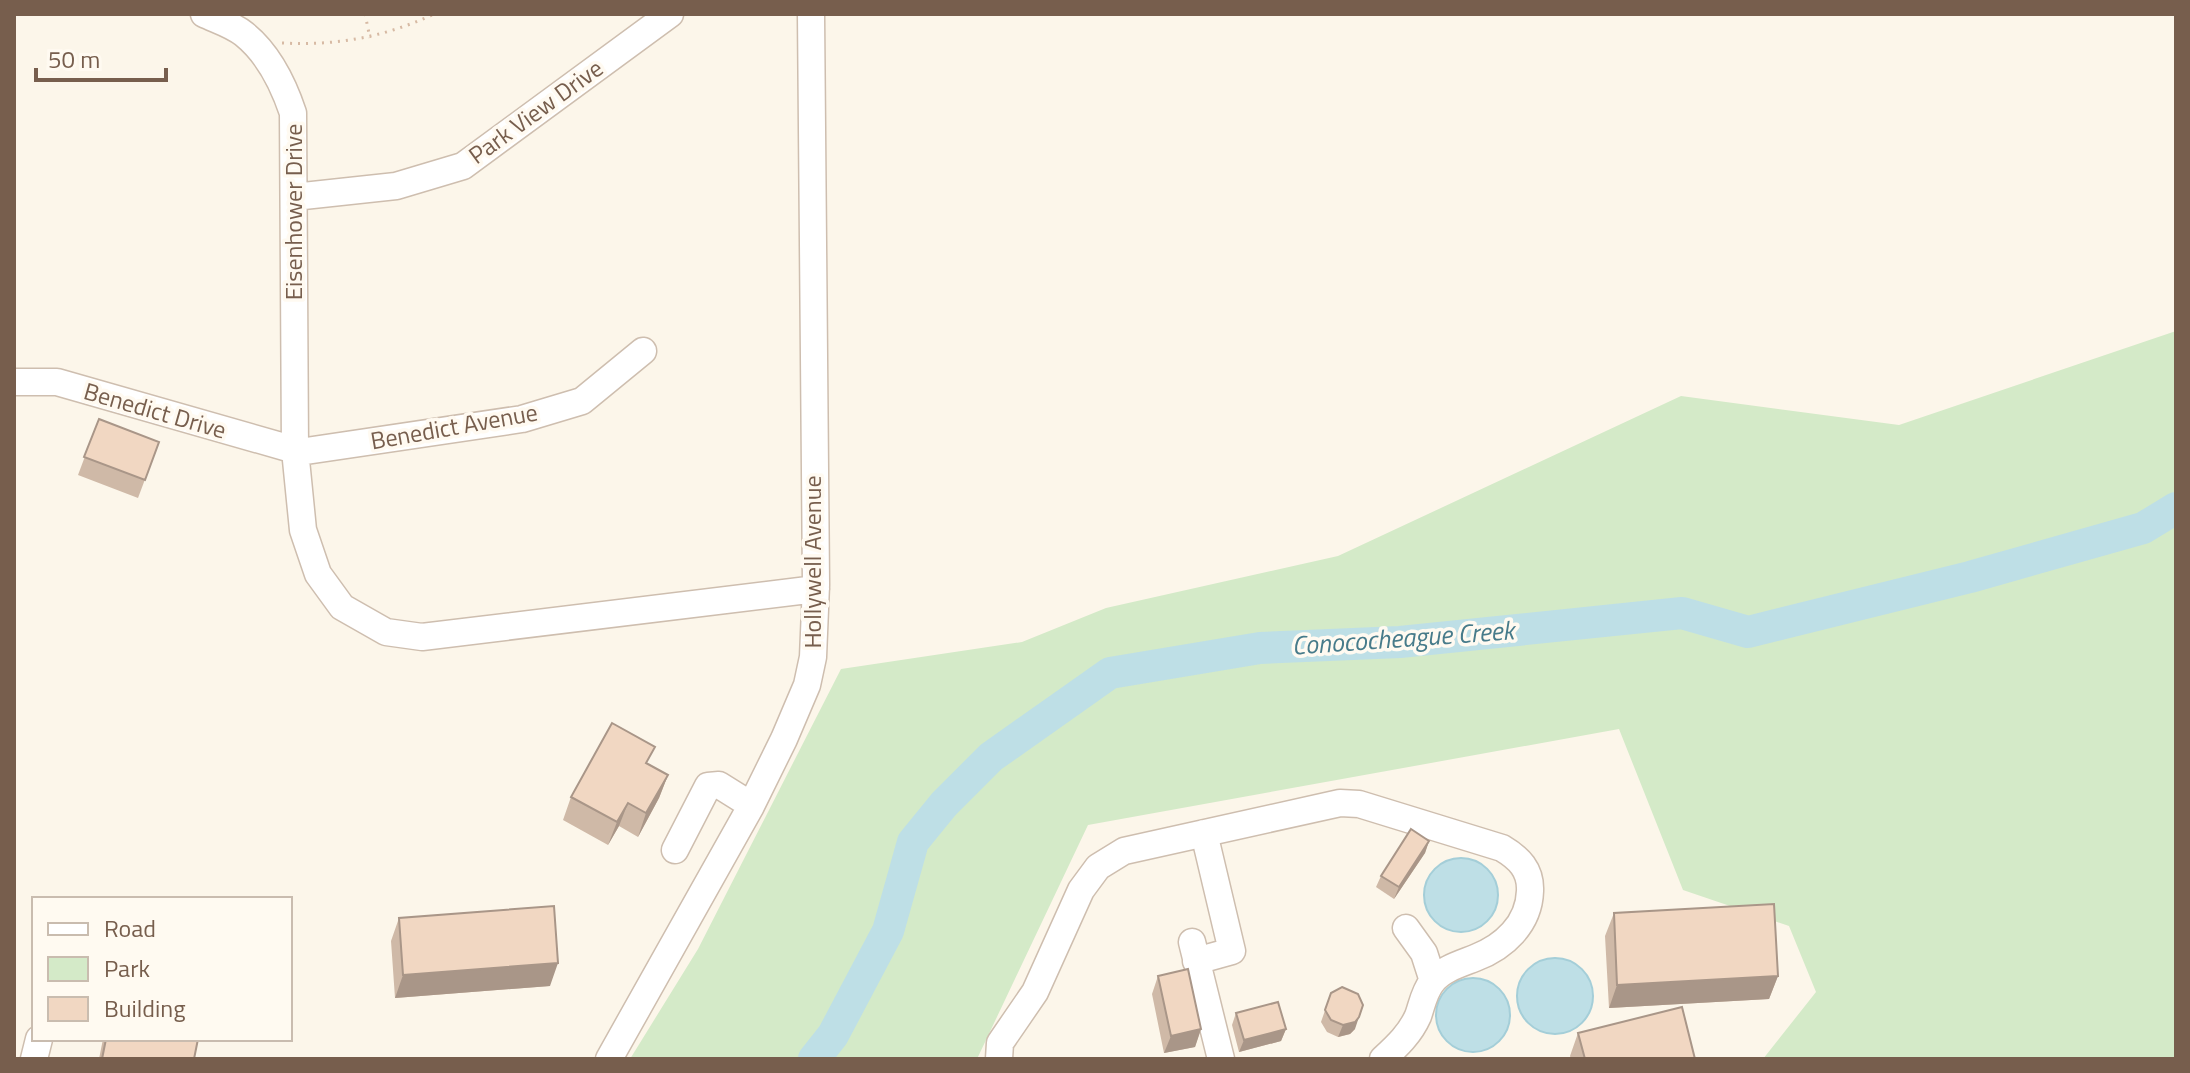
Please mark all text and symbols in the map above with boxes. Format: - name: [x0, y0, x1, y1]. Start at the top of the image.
- scale bar: [36, 32, 166, 82]
- text: 50 m: [48, 41, 100, 77]
- street label: Park View Drive: [461, 50, 610, 172]
- street label: Eisenhower Drive: [275, 124, 311, 300]
- street label: Benedict Drive: [80, 373, 231, 448]
- street label: Benedict Avenue: [367, 394, 540, 458]
- street label: Hollywell Avenue: [794, 475, 830, 649]
- water label: Conococheague Creek: [1291, 610, 1519, 665]
- legend: [32, 897, 292, 1041]
- text: Road: [104, 910, 156, 946]
- text: Park: [104, 950, 150, 986]
- text: Building: [104, 990, 186, 1026]

